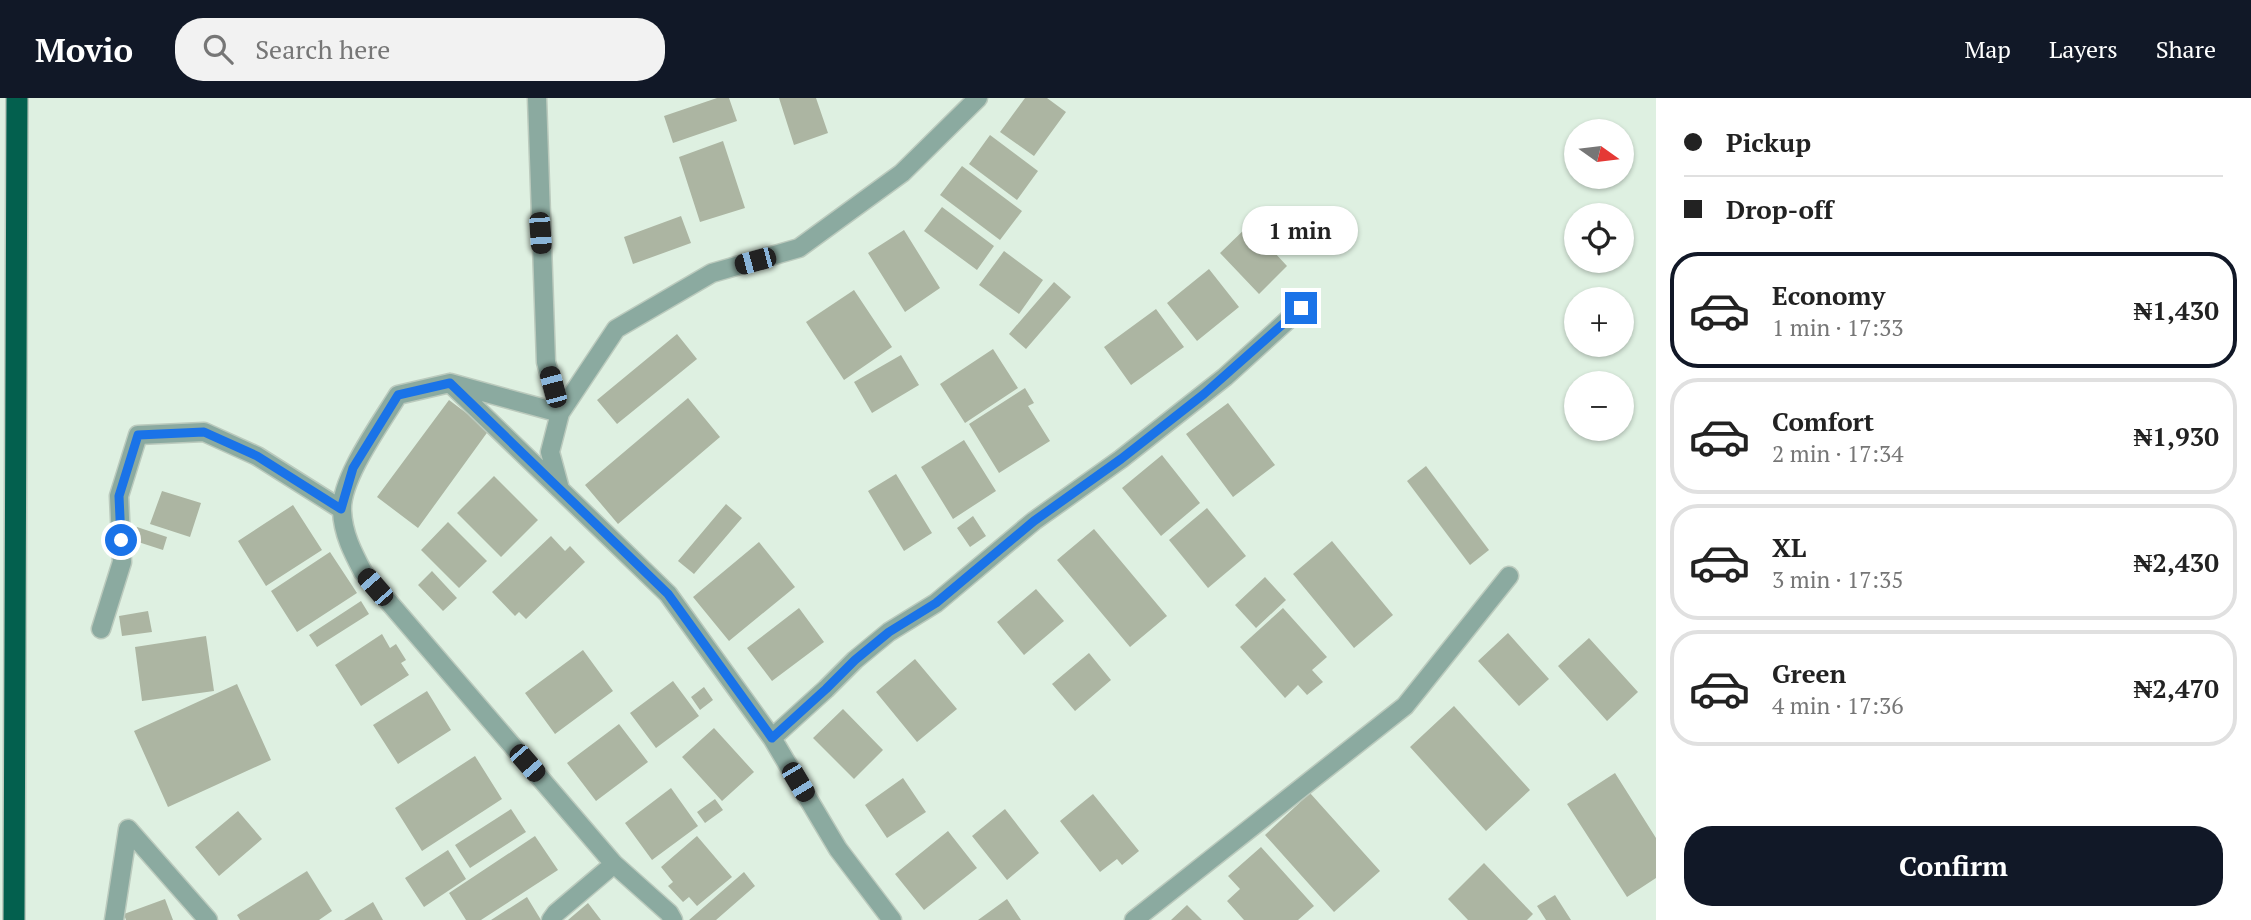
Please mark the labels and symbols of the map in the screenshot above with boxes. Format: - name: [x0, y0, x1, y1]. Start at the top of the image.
- north arrow: [1564, 119, 1634, 189]
- callout: 1 min: [1243, 206, 1359, 256]
- car: [529, 211, 552, 255]
- car: [732, 245, 779, 277]
- route end: [1285, 292, 1317, 324]
- car: [538, 364, 569, 410]
- route start: [105, 524, 137, 556]
- car: [354, 564, 397, 610]
- car: [506, 740, 549, 786]
- car: [779, 759, 818, 805]

